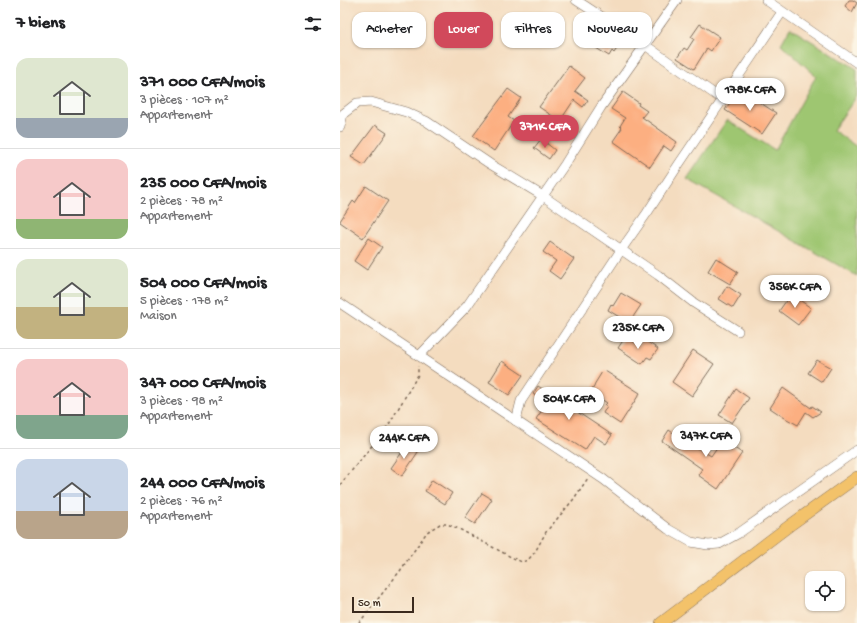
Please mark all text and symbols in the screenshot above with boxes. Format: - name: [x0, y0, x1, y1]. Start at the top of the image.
- chip: Acheter: [352, 12, 426, 48]
- chip: Louer: [434, 12, 493, 48]
- chip: Filtres: [501, 12, 565, 48]
- chip: Nouveau: [573, 12, 652, 48]
- icon: filters: [302, 13, 324, 35]
- text: 7 biens: [16, 14, 65, 34]
- text: 371 000 CFA/mois: [140, 73, 264, 93]
- icon: home: [48, 74, 96, 122]
- pin: 178K CFA: [709, 78, 791, 112]
- text: 178K CFA: [725, 83, 775, 98]
- text: 3 pièces · 107 m²: [140, 93, 229, 108]
- text: Appartement: [140, 108, 212, 123]
- pin: 371K CFA: [504, 115, 586, 149]
- text: 371K CFA: [520, 120, 570, 135]
- text: 235 000 CFA/mois: [140, 174, 266, 194]
- icon: home: [48, 175, 96, 223]
- text: 2 pièces · 78 m²: [140, 194, 223, 209]
- text: Appartement: [140, 209, 212, 224]
- text: 504 000 CFA/mois: [140, 274, 267, 294]
- icon: home: [48, 275, 96, 323]
- pin: 356K CFA: [754, 275, 836, 309]
- text: 356K CFA: [769, 280, 821, 295]
- text: 5 pièces · 178 m²: [140, 294, 229, 309]
- text: Maison: [140, 309, 177, 324]
- pin: 235K CFA: [597, 316, 679, 350]
- text: 235K CFA: [612, 321, 664, 336]
- text: 347 000 CFA/mois: [140, 374, 266, 394]
- icon: home: [48, 375, 96, 423]
- pin: 504K CFA: [528, 387, 610, 421]
- text: 504K CFA: [543, 392, 595, 407]
- text: 3 pièces · 98 m²: [140, 394, 223, 409]
- text: Appartement: [140, 409, 212, 424]
- pin: 347K CFA: [665, 424, 747, 458]
- pin: 244K CFA: [363, 426, 445, 460]
- text: 347K CFA: [680, 429, 732, 444]
- text: 244K CFA: [379, 431, 429, 446]
- text: 244 000 CFA/mois: [140, 474, 264, 494]
- icon: home: [48, 475, 96, 523]
- text: 2 pièces · 76 m²: [140, 494, 222, 509]
- text: Appartement: [140, 509, 212, 524]
- map controls: [805, 571, 845, 611]
- button: locate: [805, 571, 845, 611]
- scale bar: [352, 595, 414, 614]
- text: 50 m: [358, 598, 380, 610]

